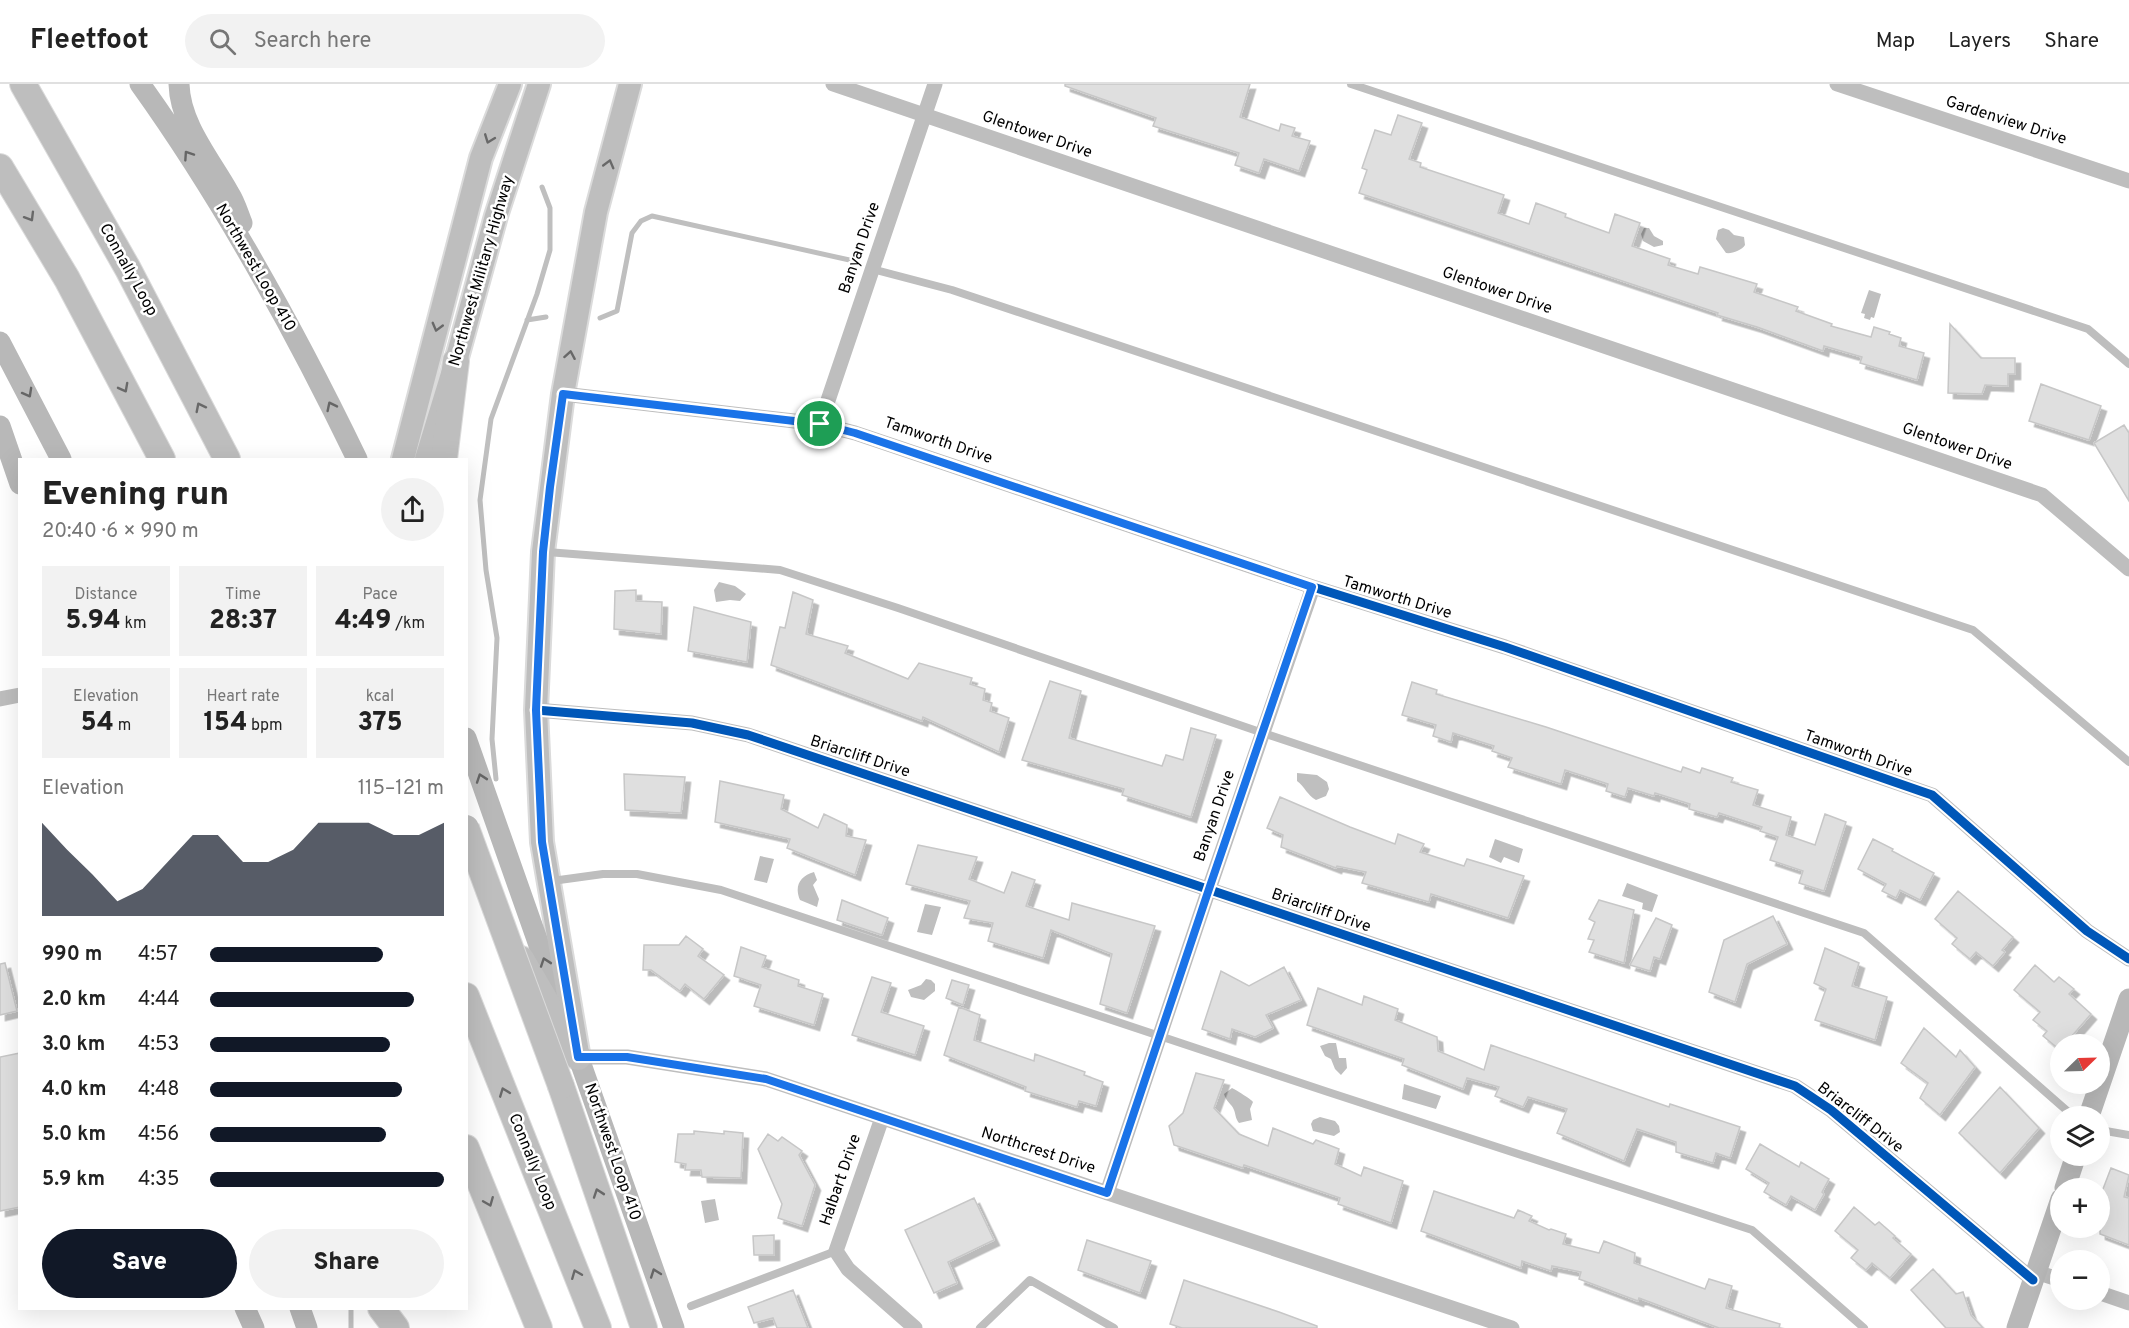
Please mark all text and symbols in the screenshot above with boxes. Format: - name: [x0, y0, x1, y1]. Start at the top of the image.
- search box: [185, 14, 605, 68]
- text: Fleetfoot: [30, 23, 149, 59]
- icon: search: [206, 25, 239, 58]
- text: Search here: [254, 28, 371, 55]
- text: Map: [1876, 28, 1915, 55]
- text: Layers: [1948, 28, 2011, 55]
- text: Share: [2044, 28, 2099, 55]
- street label: Gardenview Drive: [1943, 92, 2069, 150]
- street label: Glentower Drive: [979, 107, 1095, 163]
- one-way arrow: [483, 133, 496, 143]
- one-way arrow: [184, 151, 195, 162]
- one-way arrow: [602, 160, 614, 170]
- street label: Northwest Military Highway: [445, 173, 519, 369]
- street label: Banyan Drive: [835, 200, 885, 296]
- street label: Northwest Loop 410: [210, 201, 300, 335]
- one-way arrow: [23, 211, 35, 221]
- street label: Connally Loop: [94, 220, 162, 320]
- street label: Glentower Drive: [1439, 263, 1555, 319]
- one-way arrow: [432, 321, 444, 331]
- one-way arrow: [563, 351, 576, 361]
- one-way arrow: [117, 381, 128, 392]
- one-way arrow: [21, 387, 32, 397]
- pin: [794, 398, 845, 449]
- one-way arrow: [327, 402, 339, 413]
- one-way arrow: [196, 403, 207, 413]
- icon: arrive: [803, 407, 836, 440]
- street label: Tamworth Drive: [881, 413, 995, 469]
- street label: Glentower Drive: [1899, 419, 2015, 475]
- text: Evening run: [42, 475, 229, 517]
- button: share: [381, 478, 444, 541]
- text: 20:40 · 6 × 990 m: [42, 519, 199, 545]
- street label: Tamworth Drive: [1340, 572, 1454, 624]
- text: Distance: [75, 585, 137, 605]
- text: Time: [225, 585, 261, 605]
- text: Pace: [362, 585, 398, 605]
- text: 5.94: [65, 605, 121, 638]
- text: 28:37: [209, 605, 277, 638]
- text: 4:49: [335, 605, 391, 638]
- text: km: [121, 614, 147, 634]
- text: /km: [391, 614, 425, 634]
- text: Elevation: [73, 687, 139, 707]
- text: Heart rate: [206, 687, 280, 707]
- text: kcal: [366, 687, 394, 707]
- text: 54: [81, 707, 114, 740]
- text: 154: [203, 707, 247, 740]
- text: 375: [358, 707, 402, 740]
- text: m: [114, 716, 131, 736]
- text: bpm: [247, 716, 283, 736]
- street label: Tamworth Drive: [1801, 726, 1915, 782]
- street label: Briarcliff Drive: [808, 731, 912, 783]
- street label: Banyan Drive: [1190, 768, 1240, 864]
- one-way arrow: [475, 773, 488, 784]
- text: Elevation: [42, 776, 124, 802]
- text: 115–121 m: [358, 776, 444, 802]
- street label: Briarcliff Drive: [1269, 885, 1373, 937]
- text: 990 m: [42, 942, 102, 968]
- text: 4:57: [138, 942, 178, 968]
- one-way arrow: [540, 957, 553, 968]
- text: 2.0 km: [42, 987, 106, 1013]
- text: 4:44: [138, 987, 180, 1013]
- text: 3.0 km: [42, 1032, 105, 1058]
- text: 4:53: [138, 1032, 179, 1058]
- north arrow: [2050, 1034, 2110, 1094]
- map controls: [2050, 1034, 2110, 1310]
- text: 4.0 km: [42, 1077, 107, 1103]
- text: 4:48: [138, 1077, 180, 1103]
- street label: Briarcliff Drive: [1813, 1078, 1907, 1158]
- street label: Northwest Loop 410: [579, 1081, 645, 1223]
- one-way arrow: [499, 1088, 511, 1099]
- button: layers: [2050, 1106, 2110, 1166]
- street label: Connally Loop: [504, 1111, 560, 1213]
- text: 5.0 km: [42, 1122, 106, 1148]
- text: 4:56: [138, 1122, 179, 1148]
- street label: Northcrest Drive: [978, 1123, 1098, 1179]
- street label: Halbart Drive: [816, 1132, 866, 1228]
- text: 5.9 km: [42, 1167, 105, 1193]
- text: 4:35: [138, 1167, 179, 1193]
- button: +: [2050, 1178, 2110, 1238]
- one-way arrow: [593, 1188, 606, 1199]
- one-way arrow: [482, 1196, 494, 1207]
- button: Save: [42, 1229, 237, 1298]
- button: Share: [249, 1229, 444, 1298]
- button: −: [2050, 1250, 2110, 1310]
- one-way arrow: [649, 1268, 662, 1279]
- one-way arrow: [571, 1269, 583, 1280]

